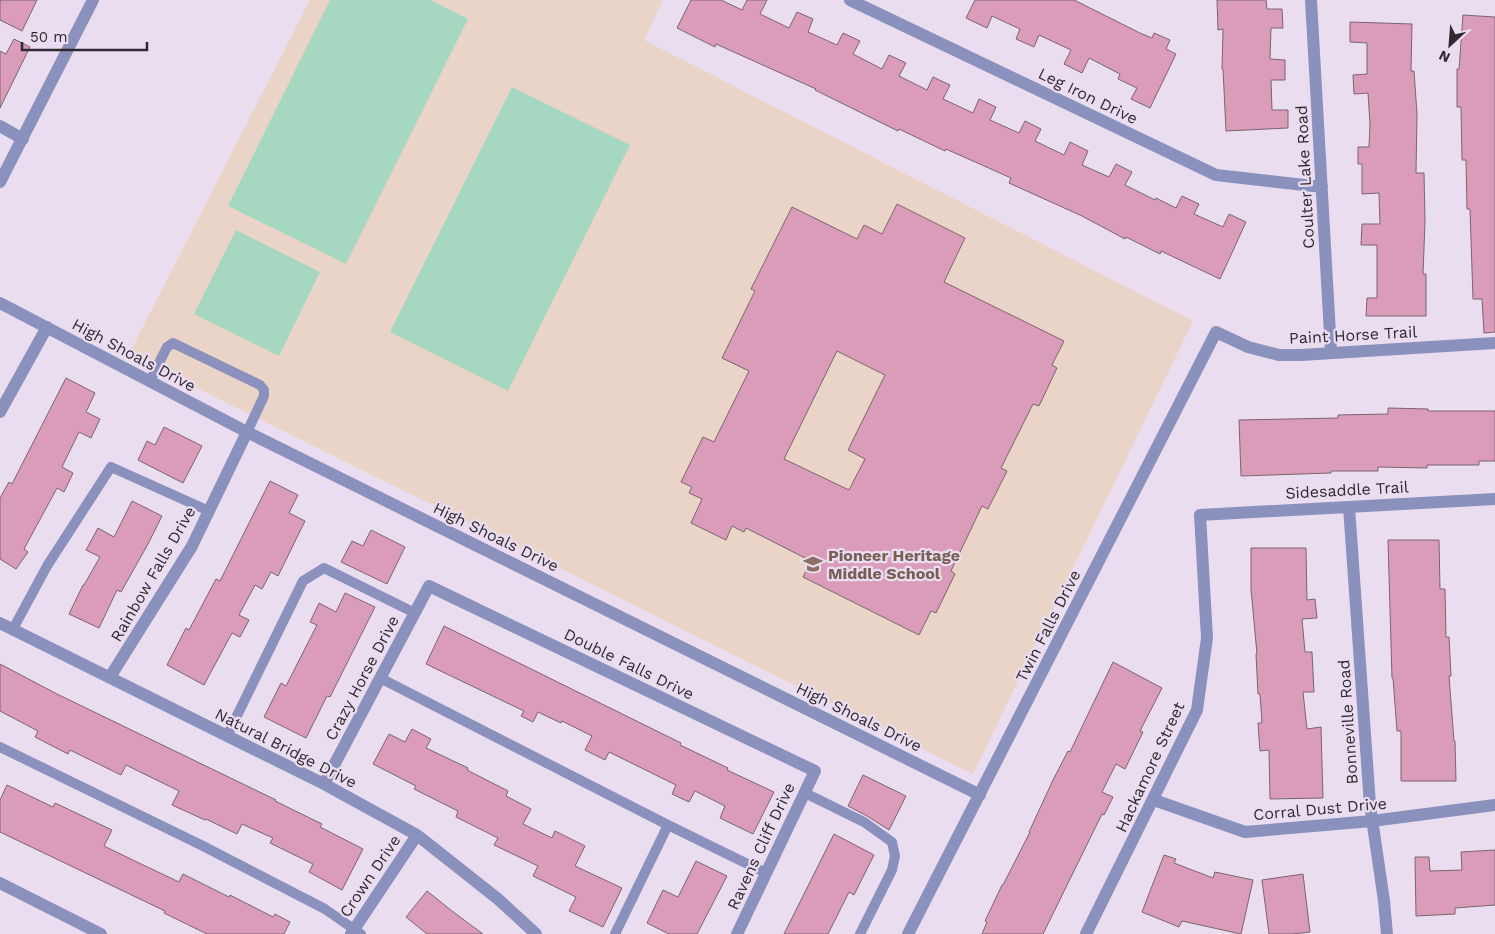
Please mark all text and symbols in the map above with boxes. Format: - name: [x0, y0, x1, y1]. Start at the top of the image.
- scale bar: [22, 20, 148, 52]
- north arrow: [1425, 20, 1475, 70]
- text: 50 m: [30, 28, 67, 46]
- text: N: [1436, 47, 1452, 66]
- street label: Leg Iron Drive: [1035, 64, 1141, 128]
- street label: Coulter Lake Road: [1292, 105, 1318, 249]
- street label: High Shoals Drive: [69, 314, 199, 396]
- street label: Paint Horse Trail: [1288, 322, 1418, 348]
- street label: Sidesaddle Trail: [1285, 477, 1409, 503]
- street label: High Shoals Drive: [430, 498, 562, 576]
- street label: Rainbow Falls Drive: [106, 503, 200, 645]
- place label: Pioneer Heritage Middle School: [828, 546, 960, 583]
- school or university icon: Pioneer Heritage Middle School: [802, 553, 824, 575]
- street label: Twin Falls Drive: [1012, 567, 1084, 685]
- street label: Crazy Horse Drive: [321, 612, 403, 744]
- street label: Double Falls Drive: [561, 624, 697, 704]
- street label: Bonneville Road: [1334, 659, 1362, 785]
- street label: High Shoals Drive: [793, 678, 925, 756]
- street label: Hackamore Street: [1111, 699, 1189, 835]
- street label: Natural Bridge Drive: [212, 704, 360, 792]
- street label: Ravens Cliff Drive: [723, 779, 799, 913]
- street label: Corral Dust Drive: [1252, 794, 1388, 824]
- street label: Crown Drive: [336, 831, 404, 921]

